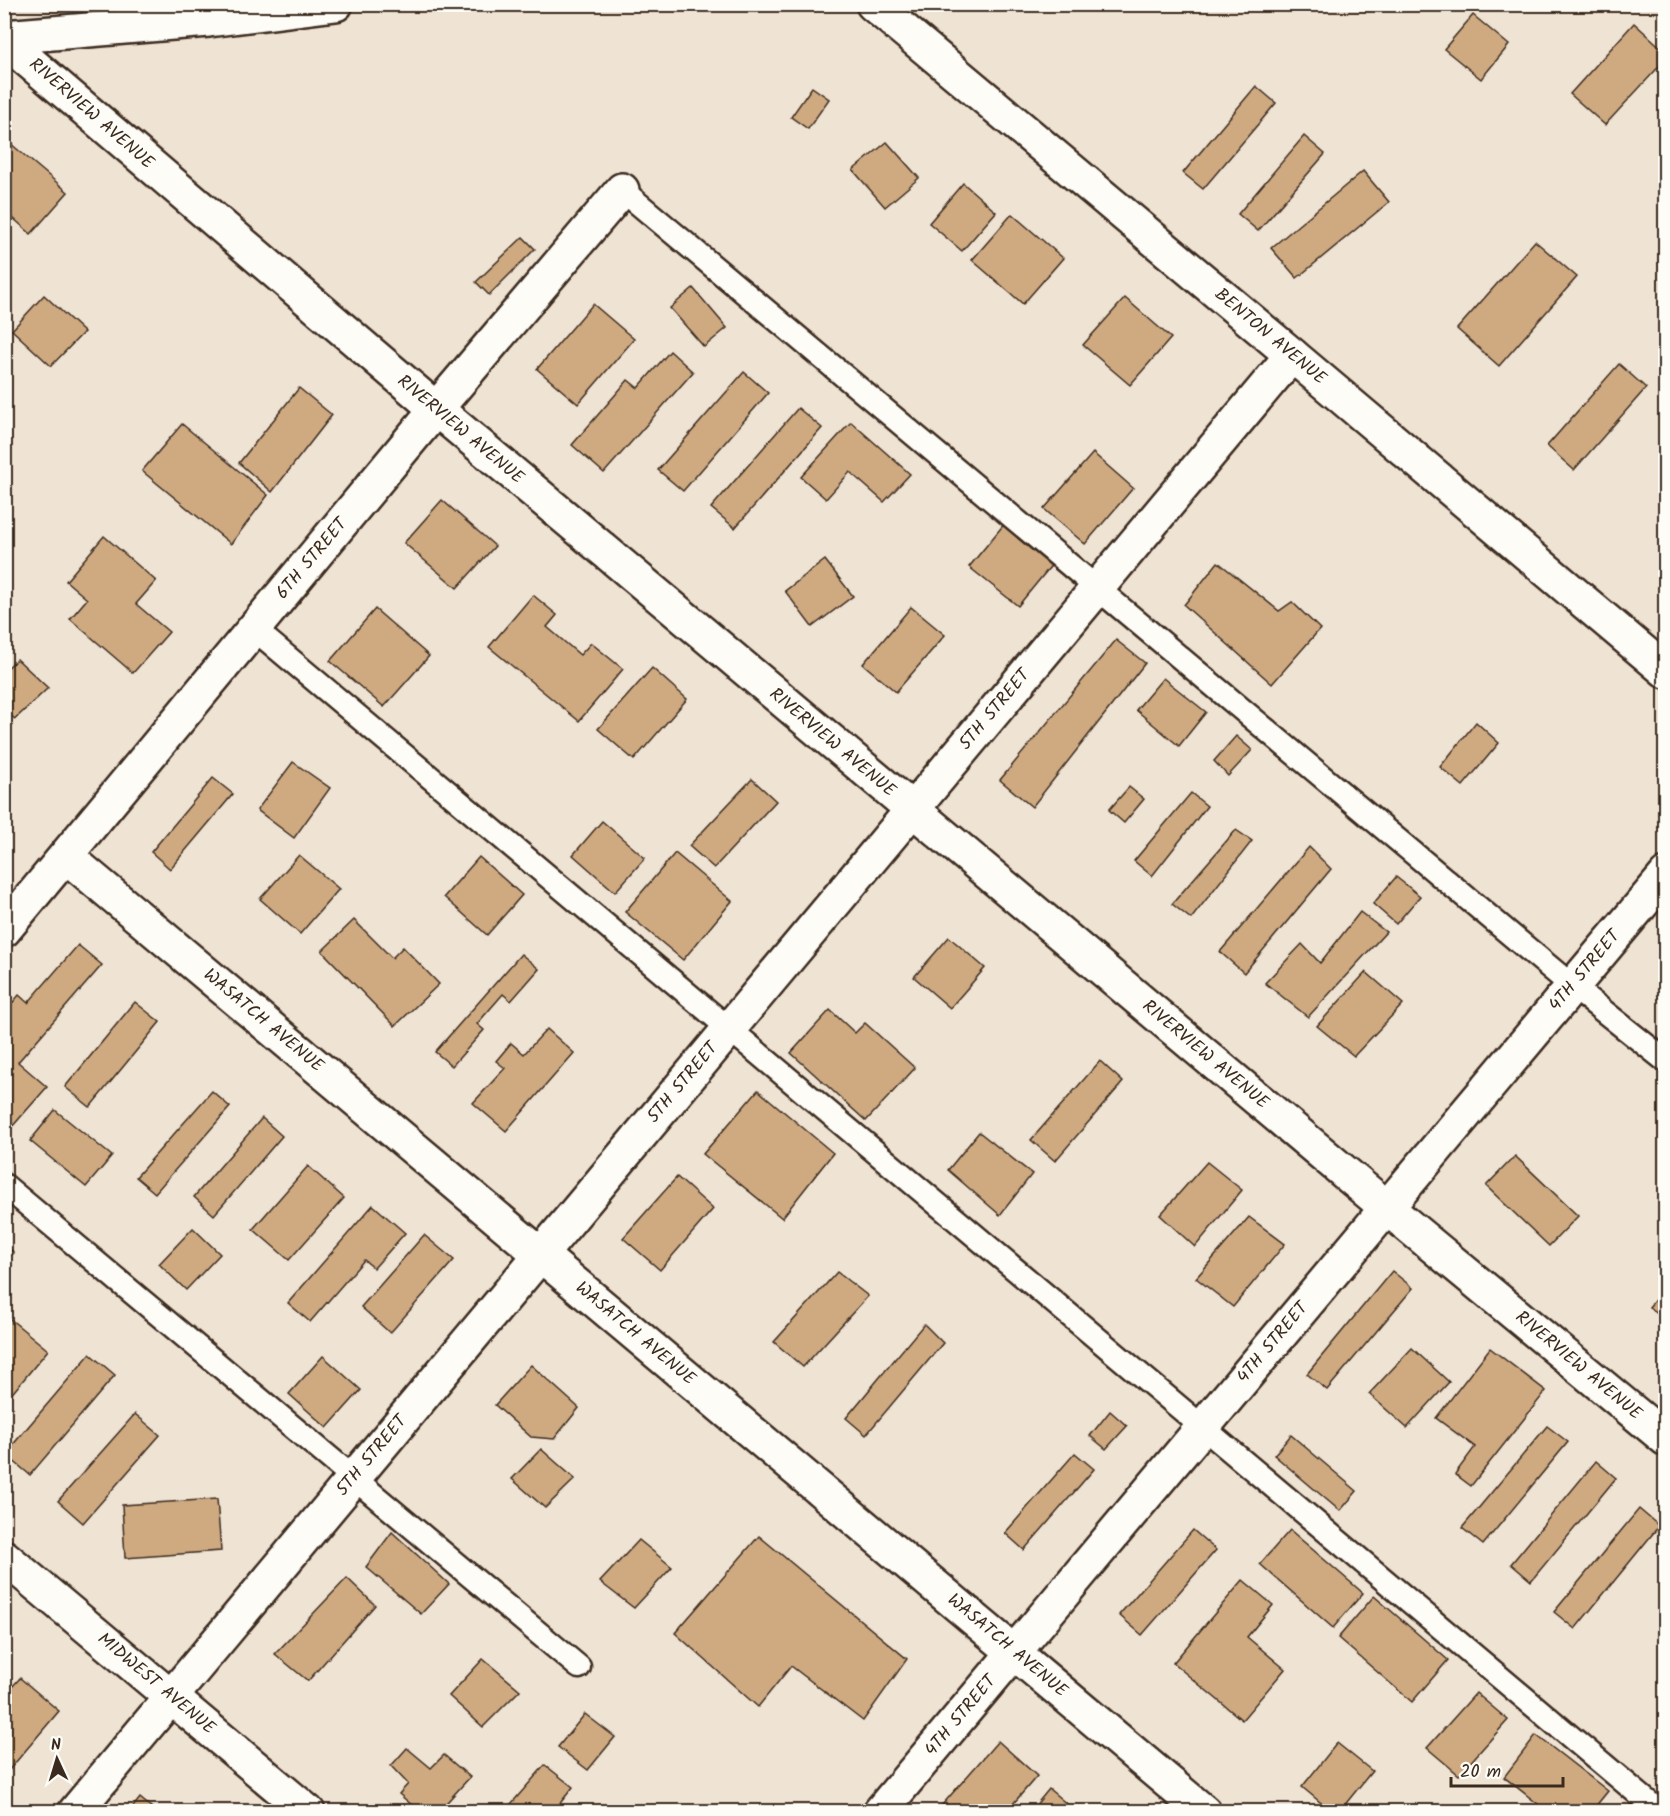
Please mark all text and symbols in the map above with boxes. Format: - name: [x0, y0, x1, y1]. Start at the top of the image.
- street label: RIVERVIEW AVENUE: [22, 51, 161, 177]
- street label: BENTON AVENUE: [1208, 281, 1333, 393]
- street label: RIVERVIEW AVENUE: [390, 368, 530, 492]
- street label: 6TH STREET: [269, 511, 356, 606]
- street label: 5TH STREET: [952, 662, 1039, 757]
- street label: RIVERVIEW AVENUE: [762, 681, 902, 805]
- street label: 4TH STREET: [1542, 923, 1629, 1018]
- street label: WASATCH AVENUE: [196, 962, 330, 1081]
- street label: RIVERVIEW AVENUE: [1135, 993, 1275, 1117]
- street label: 5TH STREET: [640, 1035, 727, 1130]
- street label: WASATCH AVENUE: [568, 1275, 702, 1394]
- street label: 4TH STREET: [1230, 1295, 1317, 1390]
- street label: RIVERVIEW AVENUE: [1508, 1304, 1648, 1428]
- street label: 5TH STREET: [329, 1408, 416, 1503]
- street label: WASATCH AVENUE: [940, 1587, 1074, 1706]
- street label: MIDWEST AVENUE: [90, 1626, 222, 1743]
- street label: 4TH STREET: [918, 1668, 1005, 1763]
- north arrow: [27, 1729, 87, 1789]
- text: N: [50, 1733, 62, 1758]
- scale bar: [1451, 1750, 1564, 1788]
- text: 20 m: [1460, 1758, 1501, 1787]

